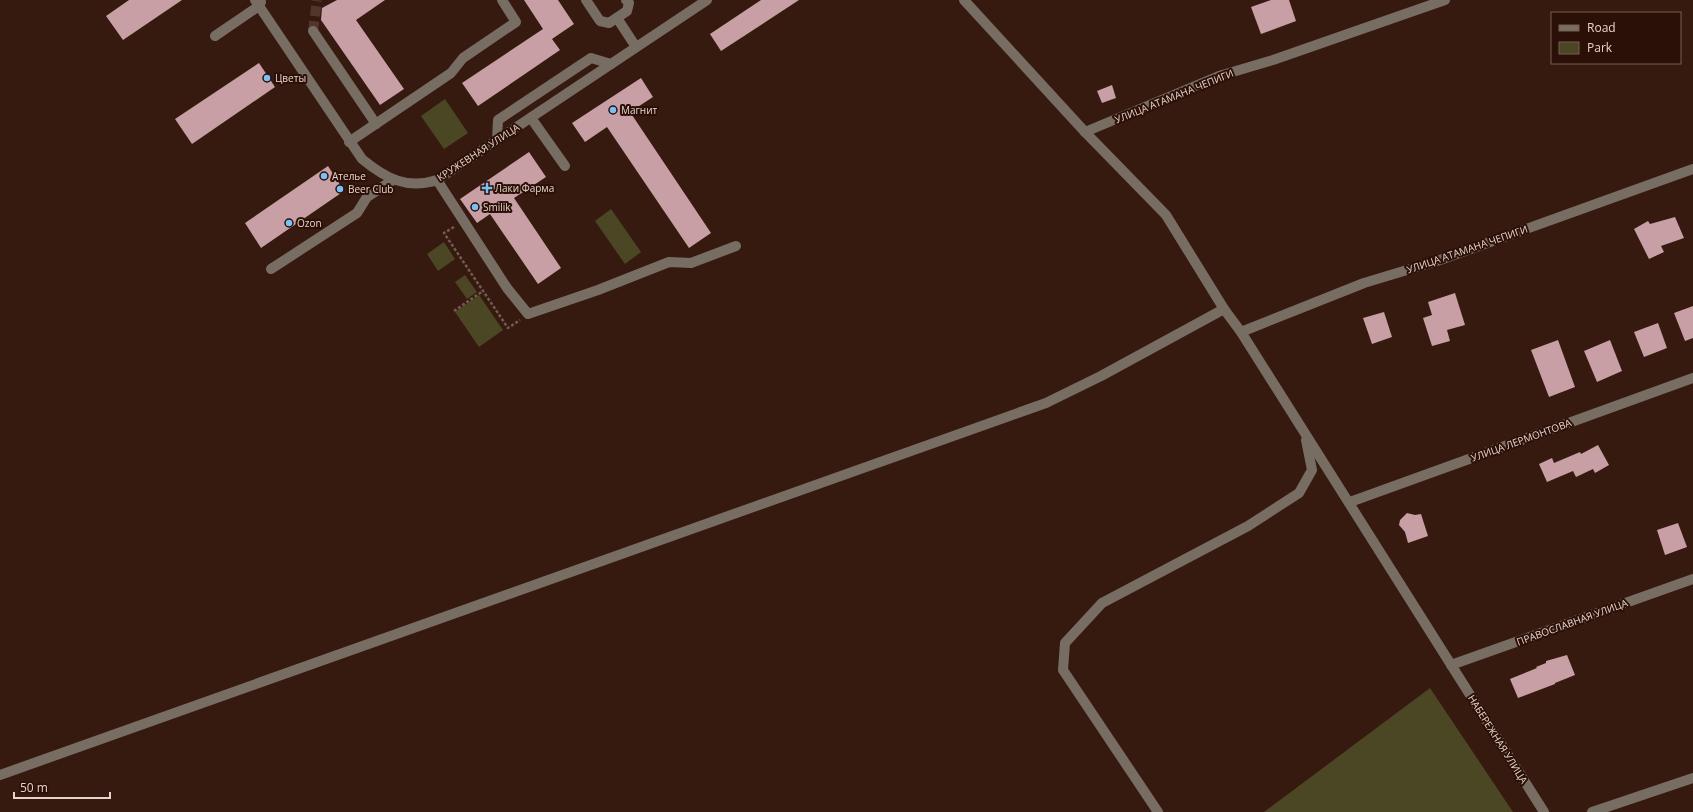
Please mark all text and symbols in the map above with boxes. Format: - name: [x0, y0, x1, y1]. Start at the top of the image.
- legend: [1551, 12, 1681, 64]
- text: Road: [1587, 19, 1616, 36]
- text: Park: [1587, 39, 1613, 56]
- street label: УЛИЦА АТАМАНА ЧЕПИГИ: [1112, 66, 1236, 126]
- place label: Цветы: [275, 71, 306, 85]
- marker: Цветы: [262, 73, 272, 83]
- place label: Магнит: [621, 103, 658, 117]
- marker: Магнит: [608, 105, 618, 115]
- street label: КРУЖЕВНАЯ УЛИЦА: [434, 120, 523, 184]
- place label: Ателье: [332, 169, 366, 183]
- marker: Ателье: [319, 171, 329, 181]
- place label: Лаки Фарма: [495, 181, 554, 195]
- place label: Beer Club: [348, 182, 393, 196]
- marker: Лаки Фарма: [482, 183, 492, 193]
- marker: Beer Club: [335, 184, 345, 194]
- place label: Smilik: [483, 200, 511, 214]
- marker: Smilik: [470, 202, 480, 212]
- place label: Ozon: [297, 216, 322, 230]
- marker: Ozon: [284, 218, 294, 228]
- street label: УЛИЦА АТАМАНА ЧЕПИГИ: [1405, 222, 1529, 276]
- street label: УЛИЦА ЛЕРМОНТОВА: [1469, 415, 1574, 465]
- street label: ПРАВОСЛАВНАЯ УЛИЦА: [1515, 595, 1630, 649]
- street label: НАБЕРЕЖНАЯ УЛИЦА: [1465, 692, 1531, 787]
- scale bar: [14, 774, 110, 800]
- text: 50 m: [20, 779, 48, 796]

